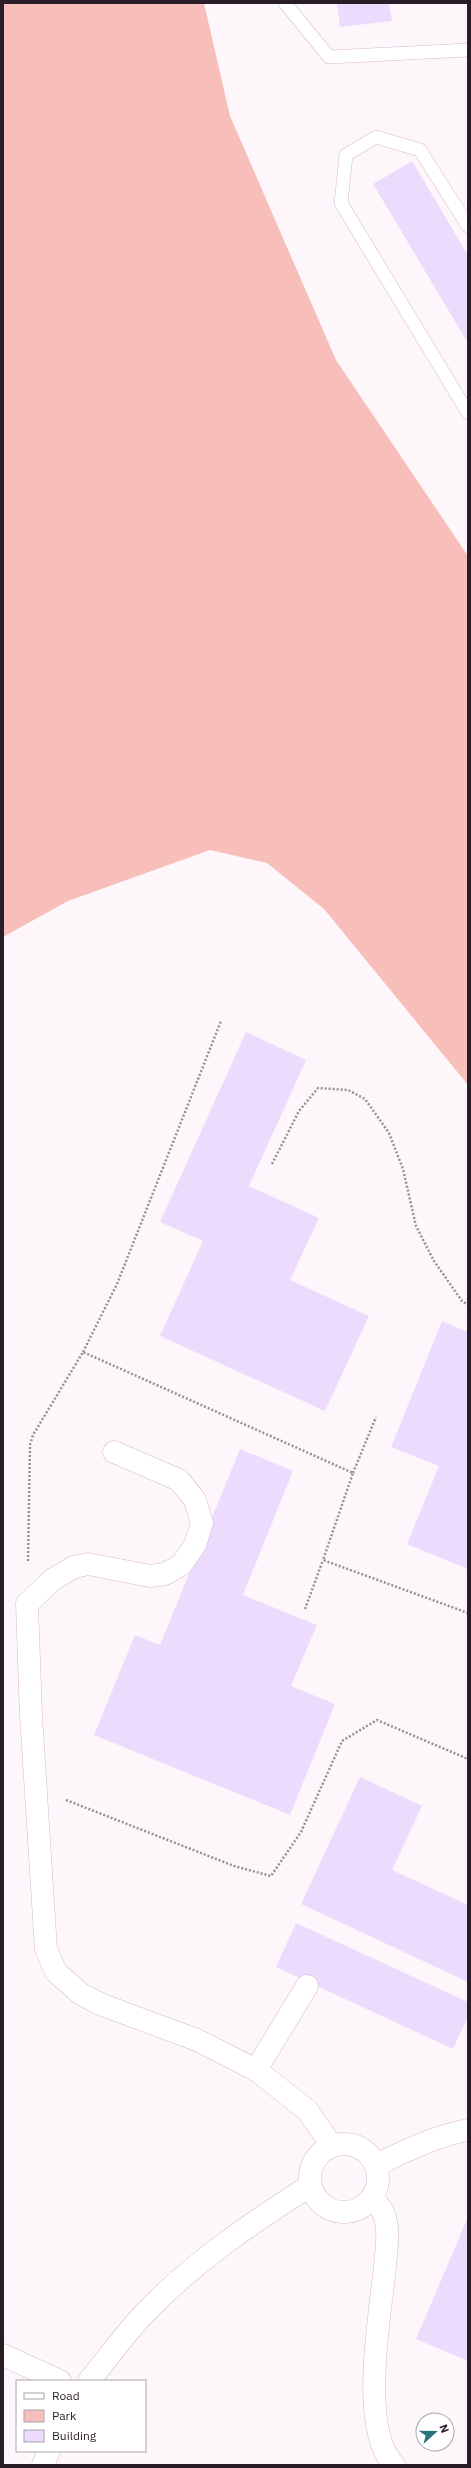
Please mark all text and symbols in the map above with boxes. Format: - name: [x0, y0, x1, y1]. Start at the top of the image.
- legend: [16, 2380, 146, 2452]
- text: Road: [52, 2388, 80, 2403]
- text: Park: [52, 2408, 77, 2423]
- north arrow: [415, 2412, 455, 2452]
- text: N: [436, 2422, 452, 2435]
- text: Building: [52, 2428, 97, 2443]

